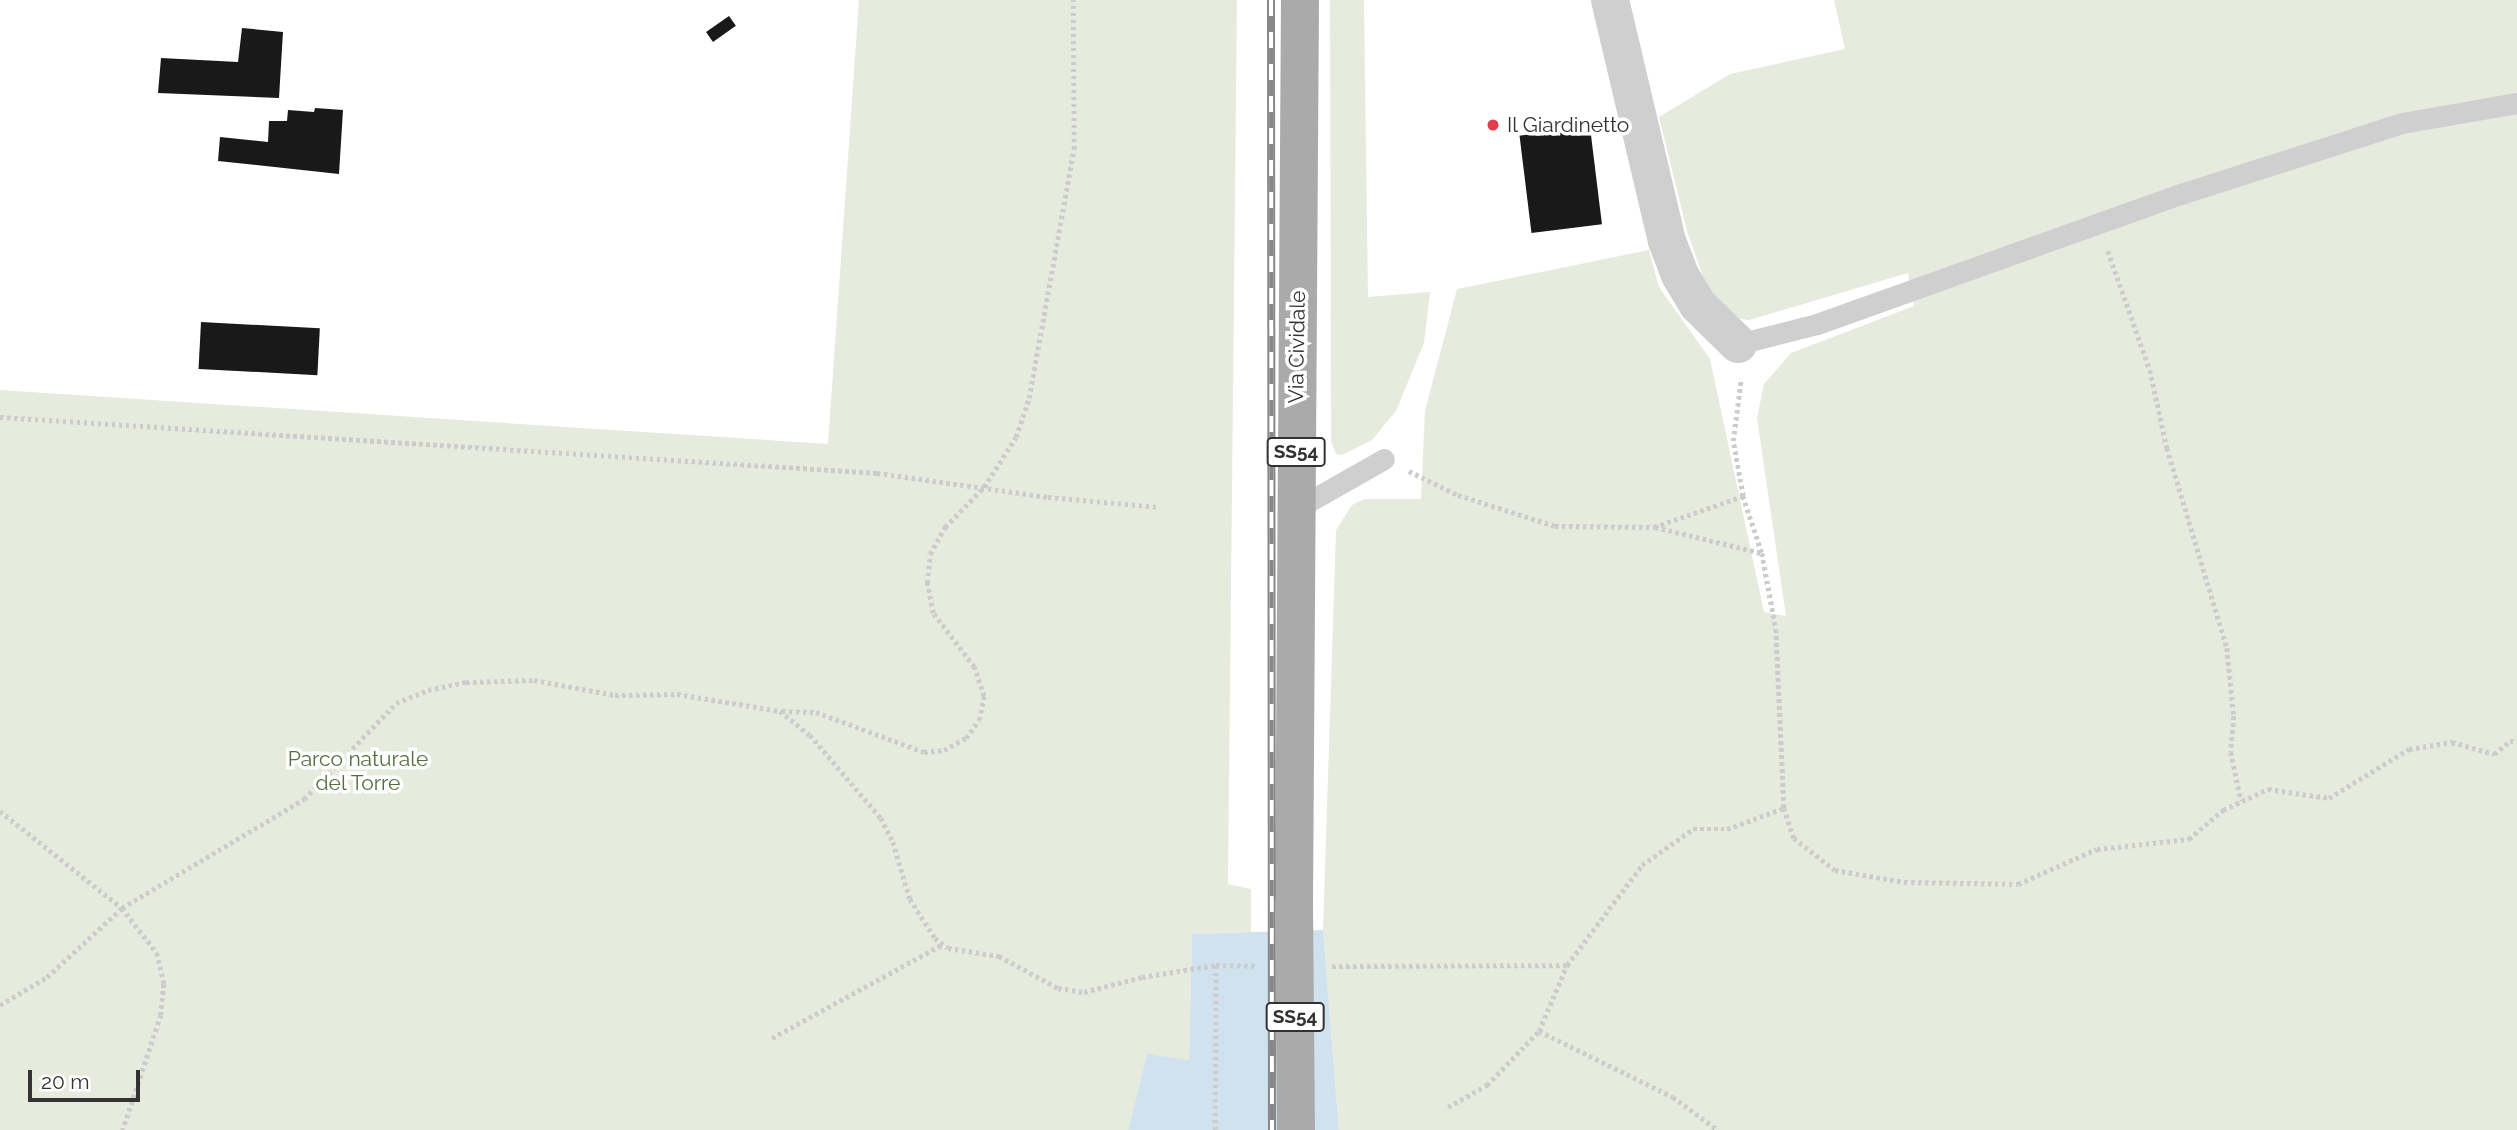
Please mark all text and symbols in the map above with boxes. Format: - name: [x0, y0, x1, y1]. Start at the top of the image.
- place label: Il Giardinetto: [1507, 112, 1630, 138]
- marker: Il Giardinetto: [1485, 117, 1501, 133]
- street label: Via Cividale: [1283, 290, 1311, 404]
- road number: SS54: [1266, 436, 1326, 467]
- park label: Parco naturale del Torre: [288, 746, 428, 796]
- road number: SS54: [1265, 1001, 1325, 1032]
- scale bar: [32, 1056, 144, 1100]
- text: 20 m: [41, 1069, 89, 1094]

